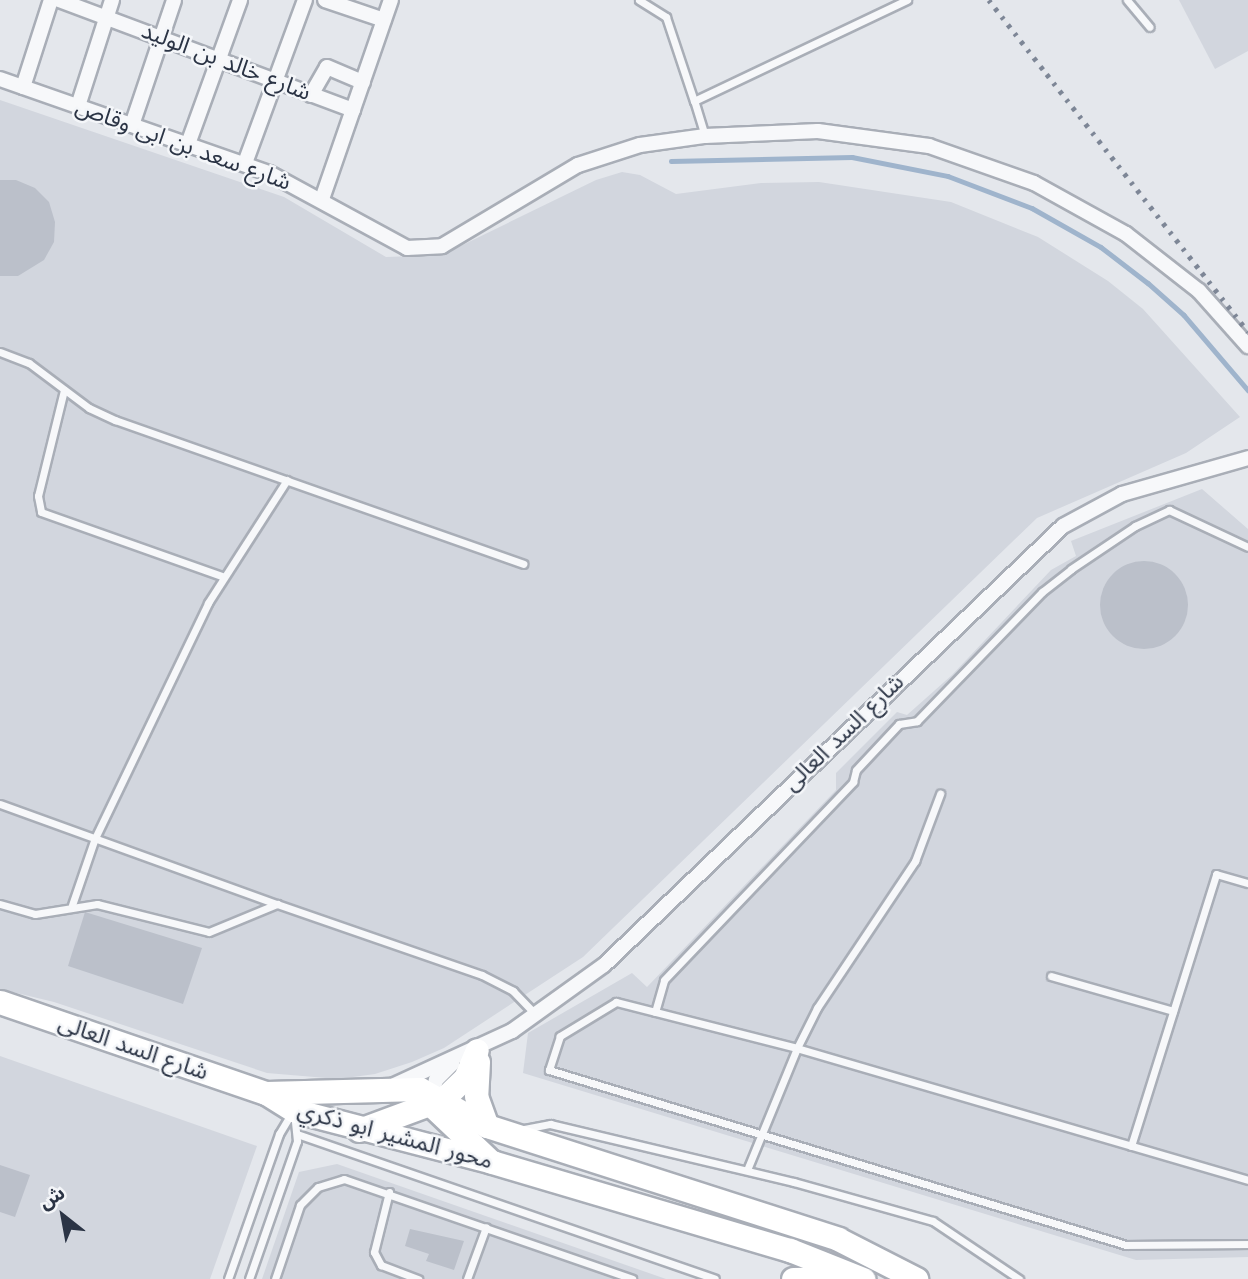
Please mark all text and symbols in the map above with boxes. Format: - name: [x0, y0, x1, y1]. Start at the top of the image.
- street label: شارع خالد بن الوليد: [138, 17, 314, 107]
- street label: شارع سعد بن ابى وقاص: [71, 93, 295, 197]
- street label: شارع السد العالى: [778, 669, 910, 797]
- street label: شارع السد العالى: [54, 1009, 212, 1087]
- street label: محور المشير ابو ذكري: [294, 1097, 496, 1175]
- north arrow: [28, 1181, 98, 1251]
- text: ش: [35, 1181, 69, 1214]

